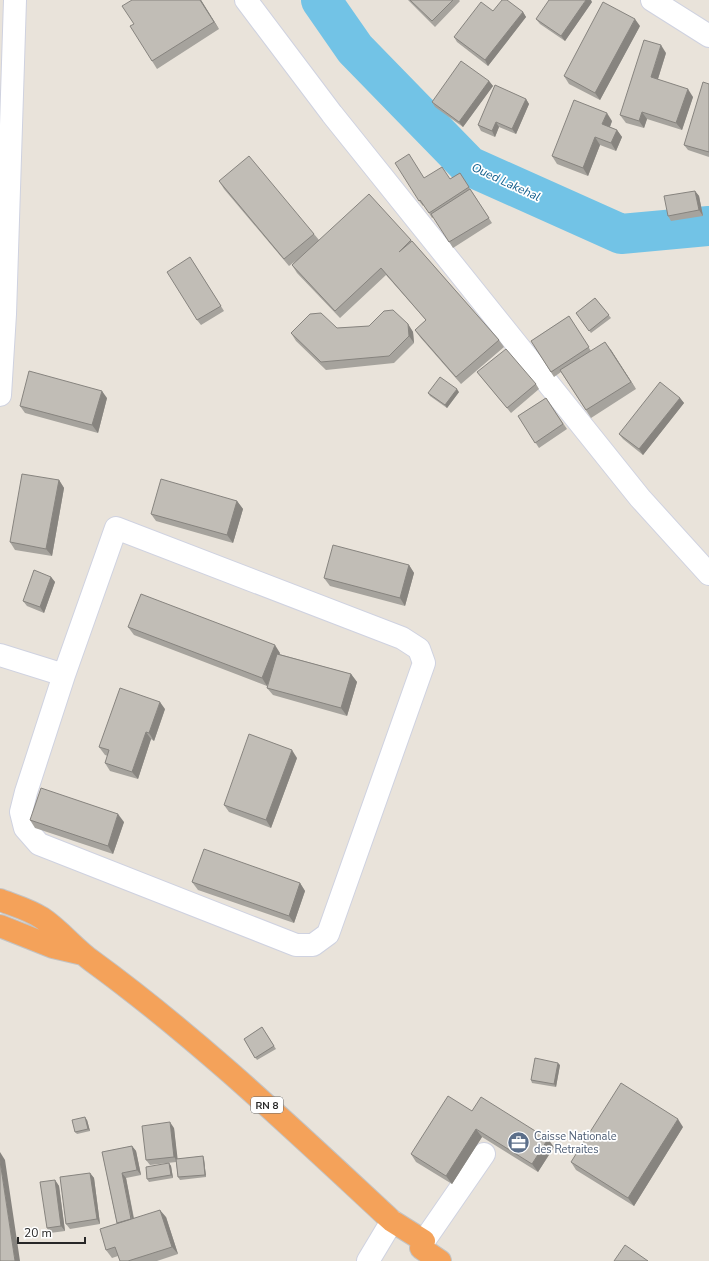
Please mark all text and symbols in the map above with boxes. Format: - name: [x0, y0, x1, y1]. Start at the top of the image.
- water label: Oued Lakehal: [469, 159, 543, 205]
- road number: RN 8: [251, 1097, 283, 1113]
- office icon: Caisse Nationale des Retraites: [505, 1129, 531, 1155]
- place label: Caisse Nationale des Retraites: [534, 1129, 617, 1157]
- scale bar: [18, 1219, 85, 1245]
- text: 20 m: [24, 1225, 52, 1241]

